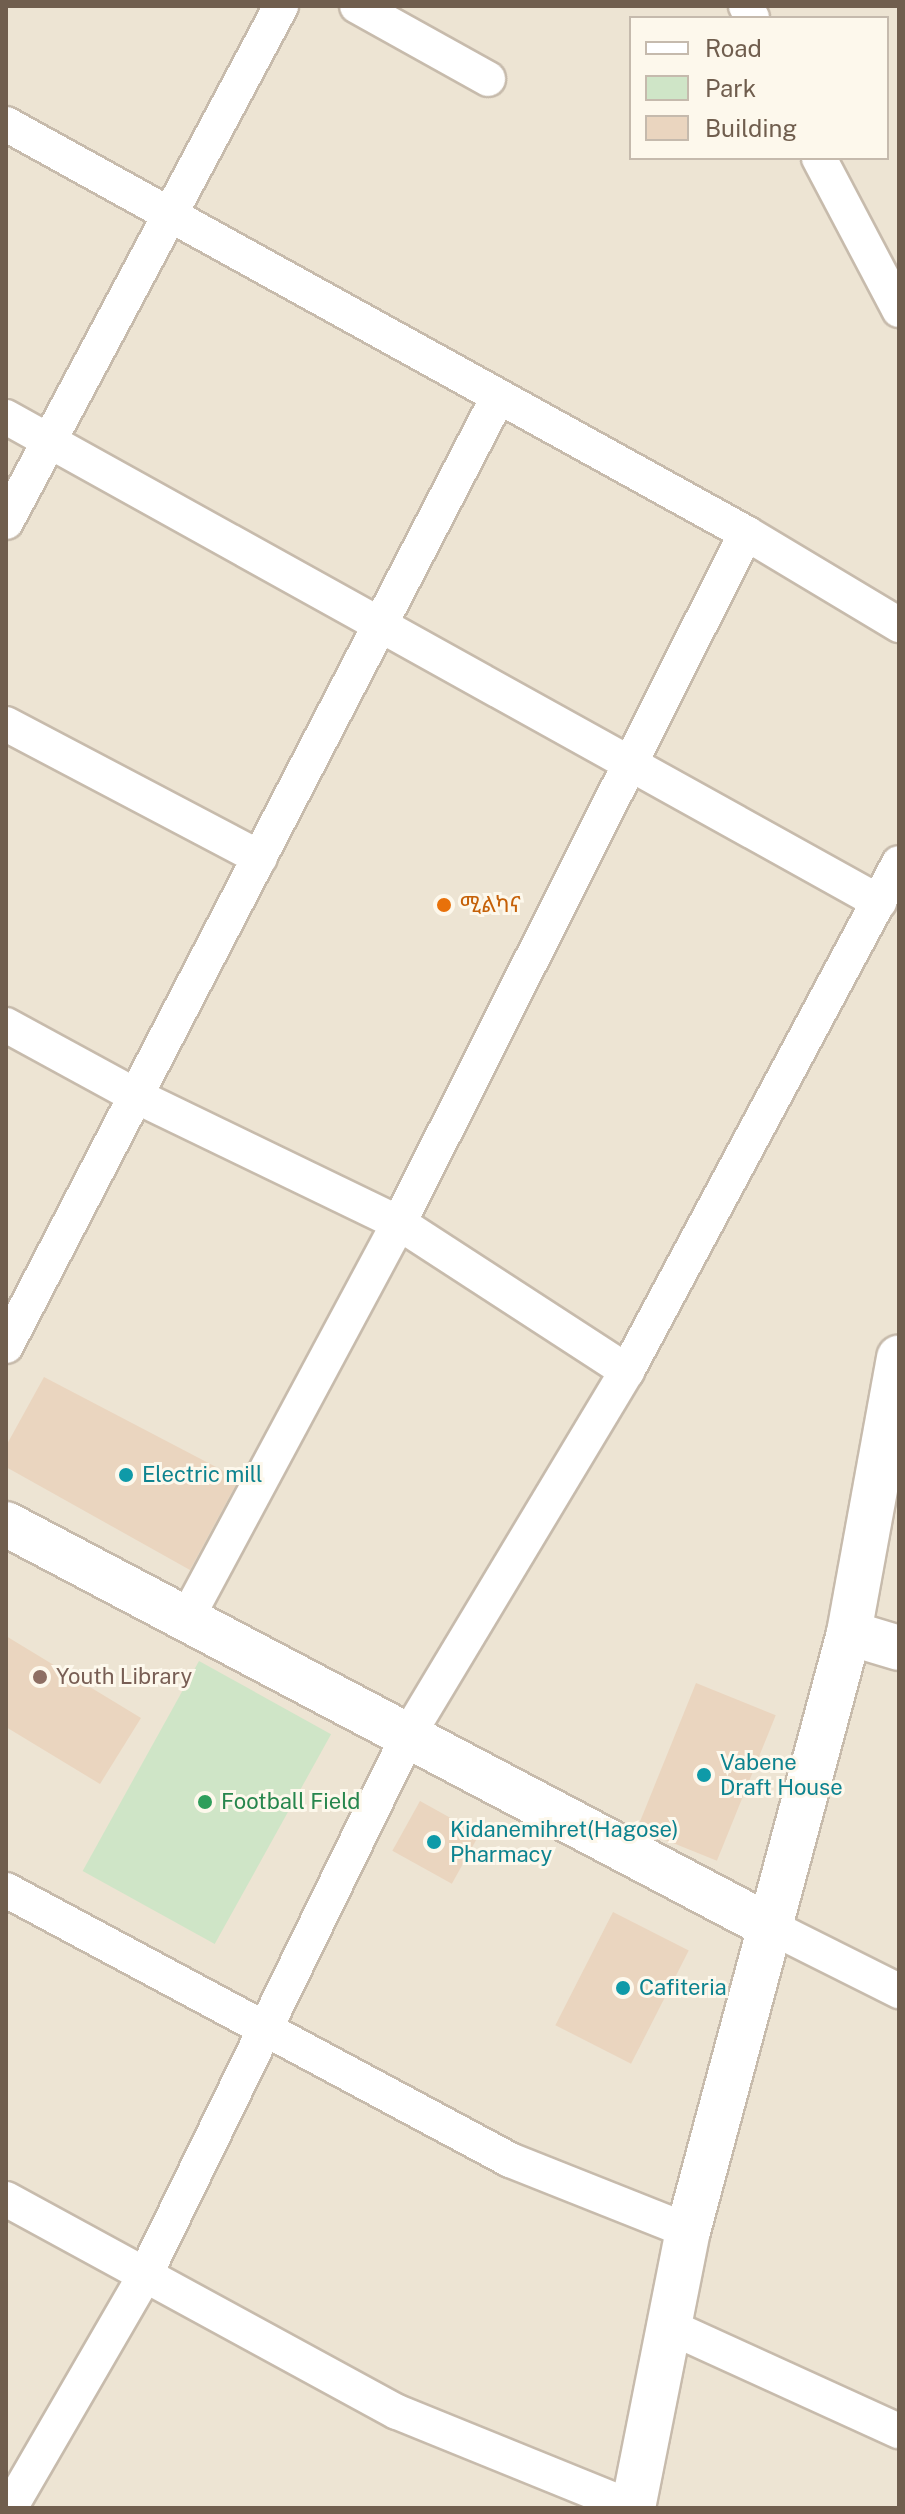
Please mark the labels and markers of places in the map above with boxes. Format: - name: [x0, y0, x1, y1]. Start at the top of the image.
- place label: ሚልካና: [460, 892, 521, 918]
- marker: ሚልካና: [435, 896, 453, 914]
- place label: Electric mill: [142, 1462, 263, 1488]
- marker: Electric mill: [117, 1466, 135, 1484]
- place label: Youth Library: [56, 1664, 192, 1690]
- marker: Youth Library: [31, 1668, 49, 1686]
- place label: Vabene Draft House: [720, 1749, 843, 1800]
- marker: Vabene Draft House: [695, 1766, 713, 1784]
- place label: Football Field: [221, 1789, 360, 1815]
- marker: Football Field: [196, 1793, 214, 1811]
- place label: Kidanemihret(Hagose) Pharmacy: [450, 1816, 679, 1868]
- marker: Kidanemihret(Hagose) Pharmacy: [425, 1833, 443, 1851]
- place label: Cafiteria: [639, 1975, 727, 2001]
- marker: Cafiteria: [614, 1979, 632, 1997]

